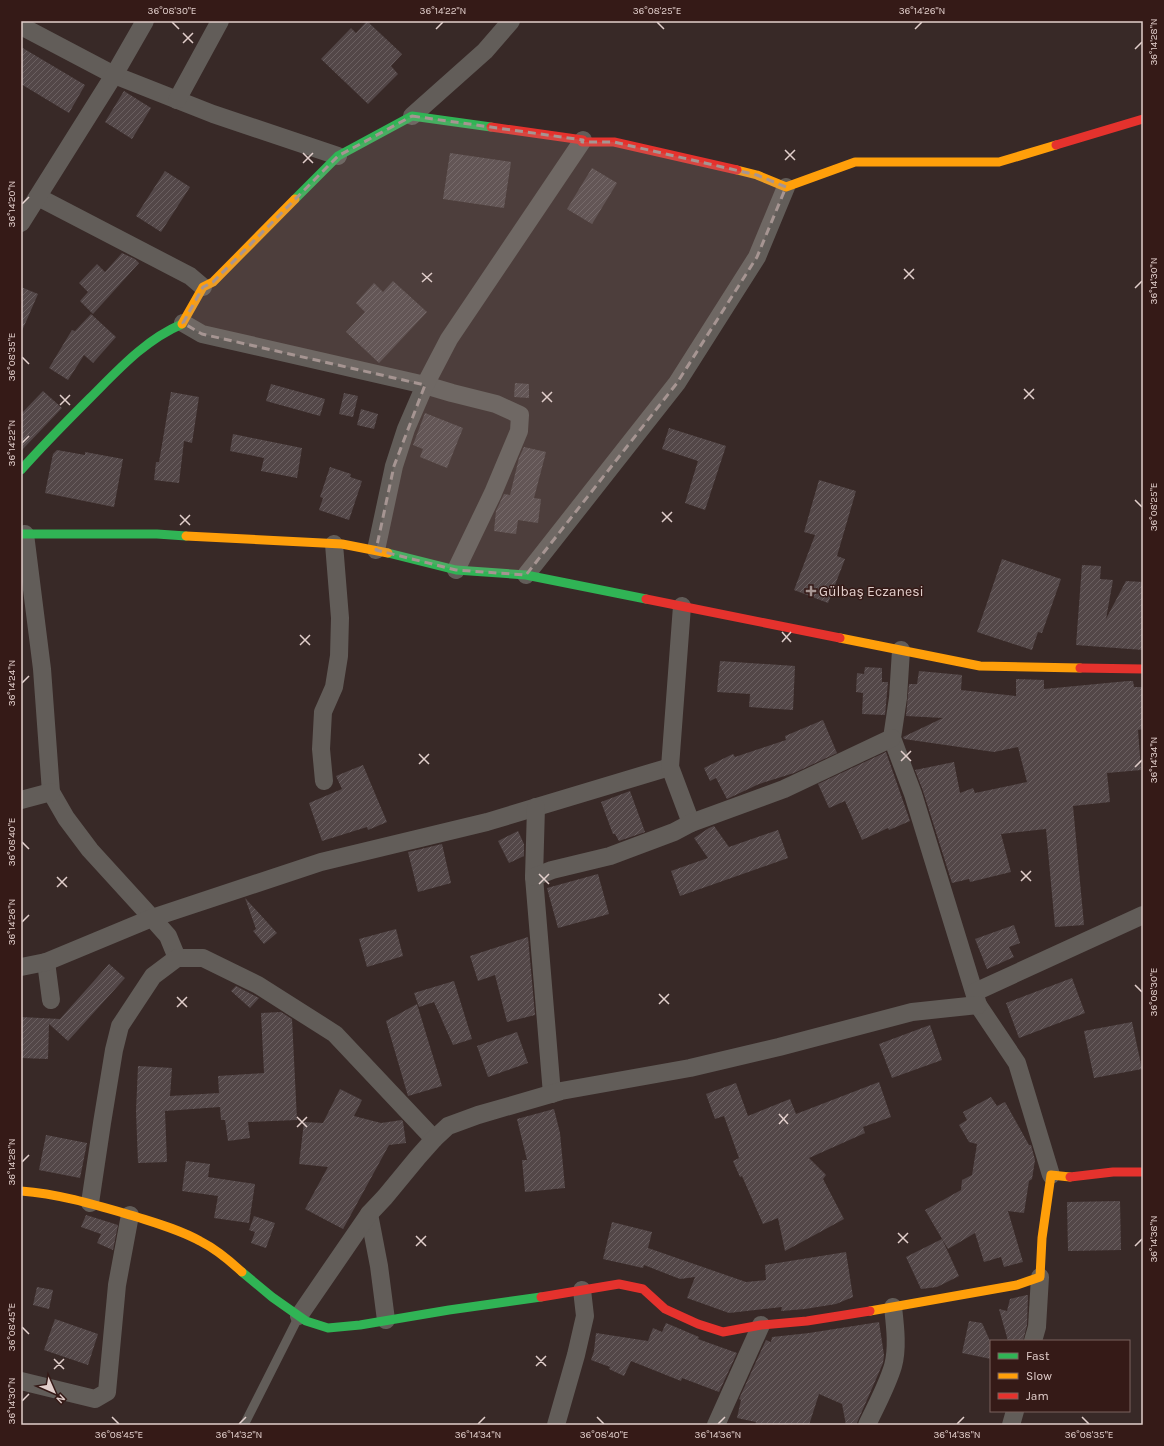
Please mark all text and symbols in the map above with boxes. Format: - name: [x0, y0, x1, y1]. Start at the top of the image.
- text: 36°08'30"E: [148, 5, 196, 17]
- text: 36°14'22"N: [420, 5, 466, 17]
- text: 36°08'25"E: [633, 5, 681, 17]
- text: 36°14'26"N: [899, 5, 945, 17]
- text: 36°14'28"N: [1148, 18, 1160, 66]
- text: 36°14'20"N: [6, 181, 18, 227]
- text: 36°14'30"N: [1148, 257, 1160, 305]
- text: 36°08'35"E: [6, 333, 18, 381]
- text: 36°14'22"N: [6, 420, 18, 466]
- text: 36°08'25"E: [1148, 483, 1160, 531]
- place label: Gülbaş Eczanesi: [819, 583, 924, 600]
- marker: Gülbaş Eczanesi: [806, 586, 816, 596]
- text: 36°14'24"N: [6, 660, 18, 706]
- text: 36°14'34"N: [1148, 737, 1160, 783]
- text: 36°08'40"E: [6, 818, 18, 866]
- text: 36°14'26"N: [6, 899, 18, 945]
- text: 36°08'30"E: [1148, 968, 1160, 1016]
- text: 36°14'28"N: [6, 1138, 18, 1186]
- text: 36°14'38"N: [1148, 1215, 1160, 1263]
- text: 36°08'45"E: [6, 1303, 18, 1351]
- legend: [990, 1340, 1130, 1412]
- text: Fast: [1026, 1349, 1050, 1363]
- text: Slow: [1026, 1369, 1052, 1383]
- north arrow: [34, 1372, 74, 1412]
- text: 36°14'30"N: [6, 1377, 18, 1425]
- text: Jam: [1026, 1389, 1049, 1403]
- text: N: [53, 1391, 68, 1406]
- text: 36°08'45"E: [95, 1429, 143, 1441]
- text: 36°14'32"N: [216, 1429, 262, 1441]
- text: 36°14'34"N: [455, 1429, 501, 1441]
- text: 36°08'40"E: [580, 1429, 628, 1441]
- text: 36°14'36"N: [695, 1429, 741, 1441]
- text: 36°14'38"N: [933, 1429, 981, 1441]
- text: 36°08'35"E: [1065, 1429, 1113, 1441]

